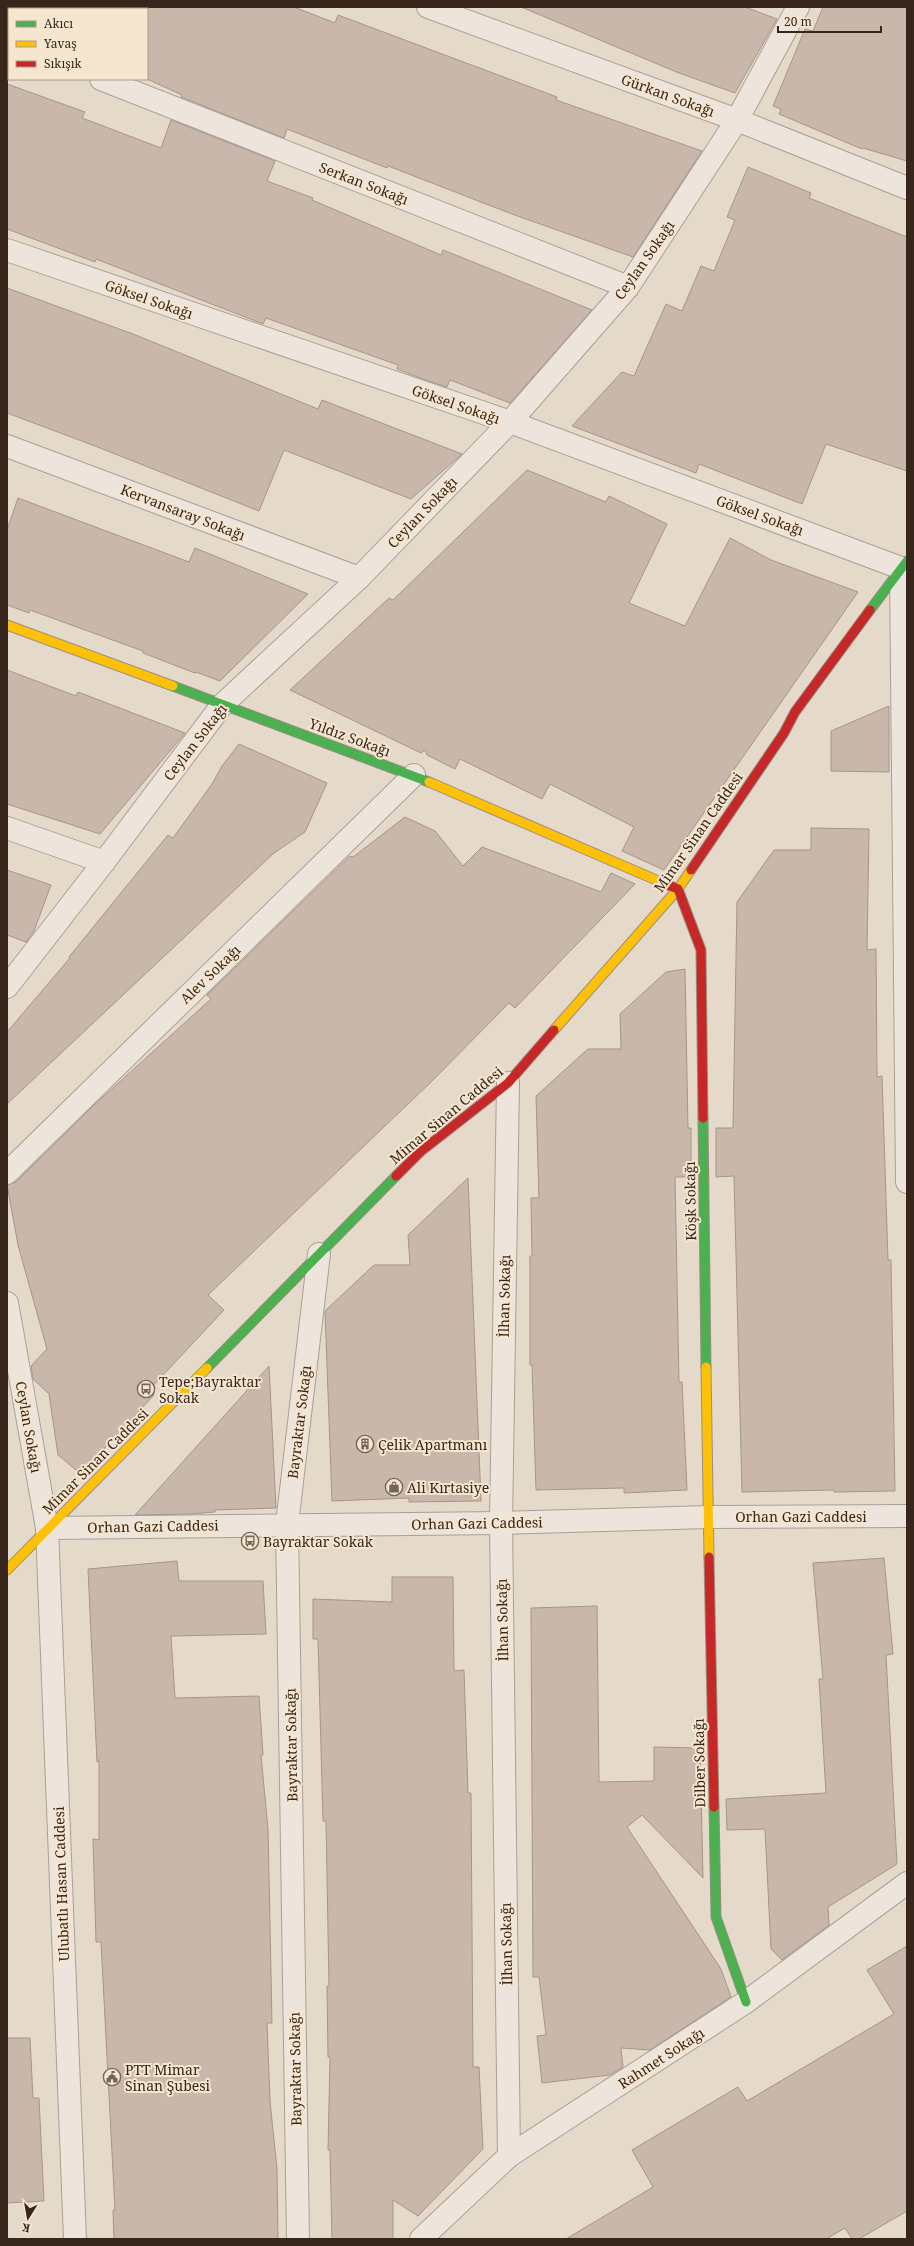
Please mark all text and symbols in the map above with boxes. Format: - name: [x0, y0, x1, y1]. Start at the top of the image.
- legend: [8, 8, 148, 80]
- scale bar: [778, 8, 881, 34]
- text: 20 m: [784, 13, 812, 30]
- text: Akıcı: [44, 15, 73, 32]
- text: Yavaş: [43, 35, 77, 52]
- text: Sıkışık: [44, 55, 82, 72]
- street label: Gürkan Sokağı: [619, 69, 718, 121]
- street label: Serkan Sokağı: [317, 157, 412, 209]
- street label: Ceylan Sokağı: [610, 216, 679, 303]
- street label: Göksel Sokağı: [102, 275, 196, 323]
- street label: Göksel Sokağı: [409, 380, 503, 428]
- street label: Ceylan Sokağı: [383, 472, 461, 552]
- street label: Kervansaray Sokağı: [118, 479, 249, 545]
- street label: Göksel Sokağı: [714, 490, 807, 540]
- street label: Ceylan Sokağı: [159, 699, 231, 784]
- street label: Yıldız Sokağı: [306, 713, 394, 761]
- street label: Mimar Sinan Caddesi: [649, 768, 747, 896]
- street label: Alev Sokağı: [176, 940, 245, 1008]
- street label: Mimar Sinan Caddesi: [385, 1062, 507, 1168]
- street label: Köşk Sokağı: [680, 1161, 700, 1241]
- street label: İlhan Sokağı: [494, 1254, 514, 1338]
- street label: Bayraktar Sokağı: [283, 1364, 315, 1480]
- place label: Tepe;Bayraktar Sokak: [159, 1372, 261, 1407]
- bus stop icon: Tepe;Bayraktar Sokak: [136, 1379, 156, 1399]
- street label: Ceylan Sokağı: [12, 1380, 46, 1475]
- street label: Mimar Sinan Caddesi: [38, 1404, 152, 1518]
- building icon: Çelik Apartmanı: [355, 1434, 375, 1454]
- place label: Çelik Apartmanı: [378, 1435, 488, 1454]
- shop icon: Ali Kırtasiye: [384, 1477, 404, 1497]
- place label: Ali Kırtasiye: [407, 1478, 489, 1497]
- street label: Orhan Gazi Caddesi: [735, 1507, 867, 1526]
- street label: Orhan Gazi Caddesi: [411, 1512, 543, 1534]
- street label: Orhan Gazi Caddesi: [87, 1515, 219, 1537]
- bus stop icon: Bayraktar Sokak: [240, 1531, 260, 1551]
- place label: Bayraktar Sokak: [263, 1532, 374, 1551]
- street label: İlhan Sokağı: [492, 1578, 512, 1662]
- street label: Bayraktar Sokağı: [280, 1687, 301, 1802]
- street label: Dilber Sokağı: [689, 1718, 709, 1808]
- street label: Ulubatlı Hasan Caddesi: [49, 1806, 73, 1962]
- street label: İlhan Sokağı: [496, 1902, 516, 1986]
- street label: Bayraktar Sokağı: [284, 2011, 305, 2126]
- street label: Rahmet Sokağı: [614, 2023, 708, 2093]
- place label: PTT Mimar Sinan Şubesi: [125, 2060, 211, 2095]
- public building icon: PTT Mimar Sinan Şubesi: [102, 2067, 122, 2087]
- north arrow: [8, 2198, 48, 2238]
- text: K: [20, 2220, 31, 2236]

